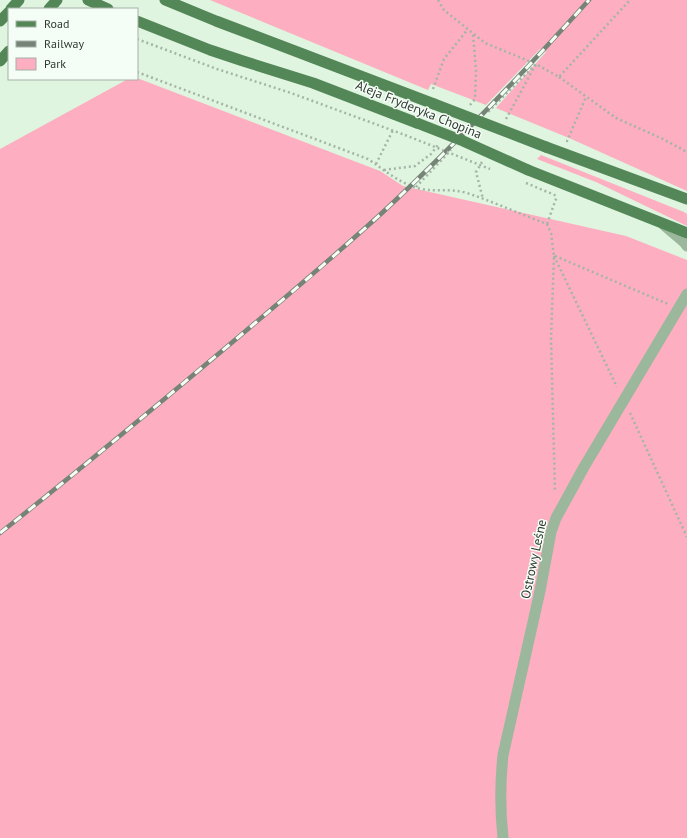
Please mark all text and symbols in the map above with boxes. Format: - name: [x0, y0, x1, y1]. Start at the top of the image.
- legend: [8, 8, 138, 80]
- text: Road: [44, 16, 69, 31]
- text: Railway: [44, 36, 84, 51]
- text: Park: [44, 56, 66, 71]
- street label: Aleja Fryderyka Chopina: [353, 76, 484, 143]
- street label: Ostrowy Leśne: [517, 518, 550, 600]

